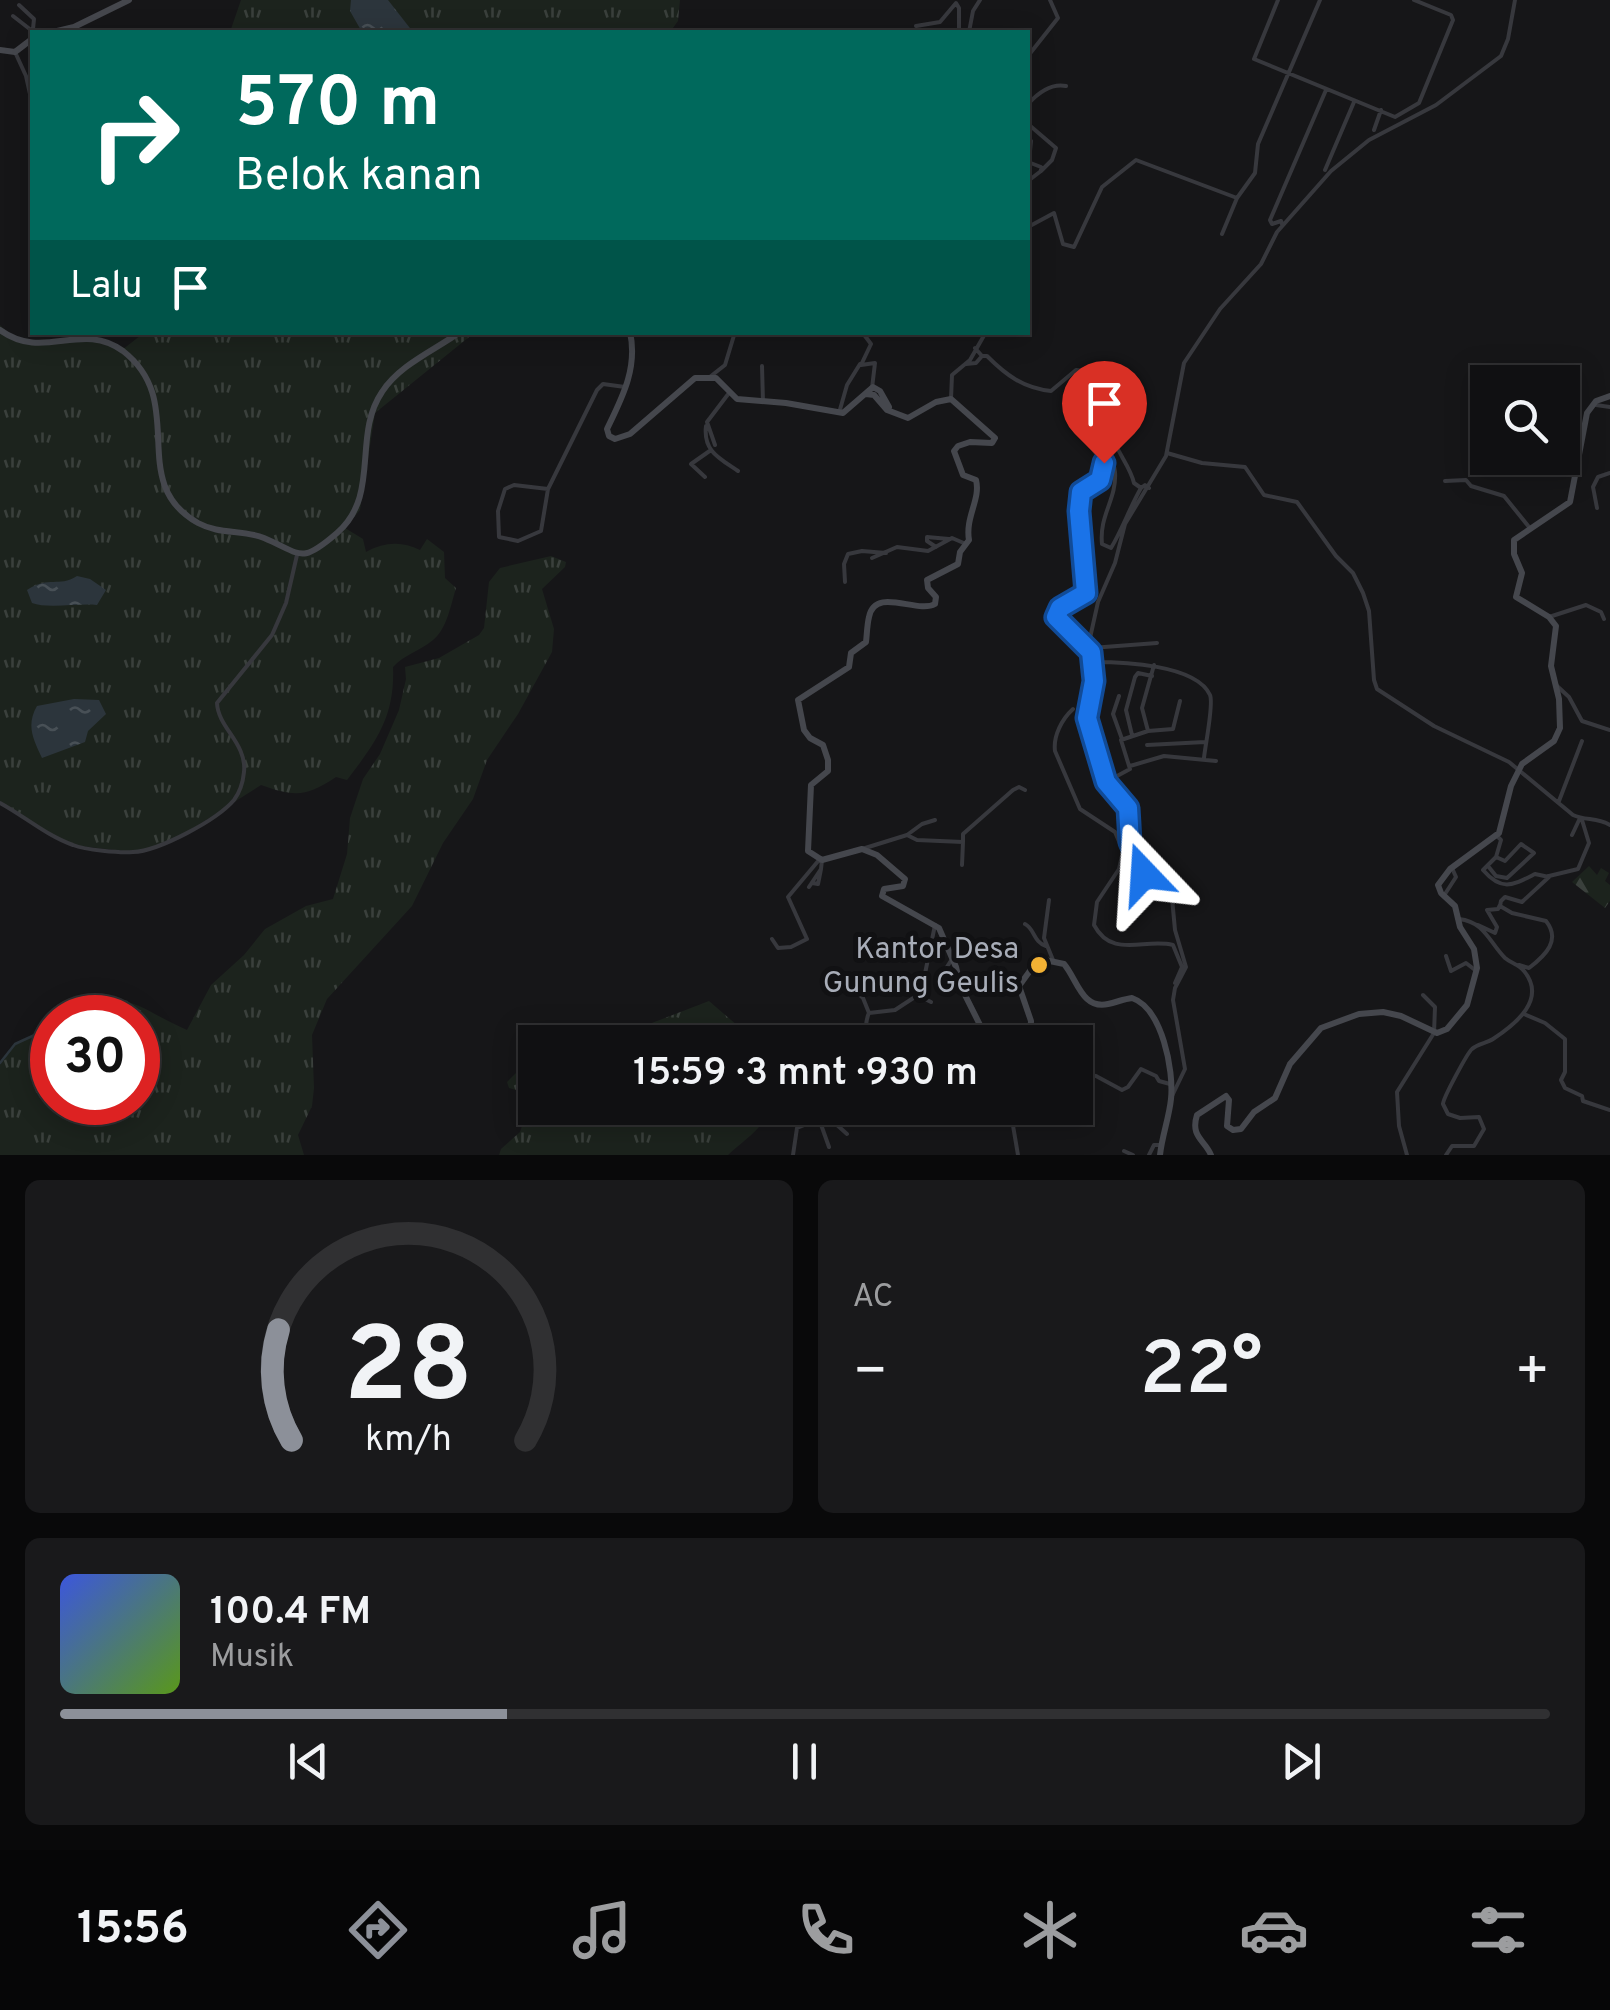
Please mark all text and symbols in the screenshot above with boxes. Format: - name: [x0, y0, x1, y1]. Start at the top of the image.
- text: 570 m: [235, 62, 440, 151]
- icon: right: [70, 70, 200, 200]
- text: Belok kanan: [235, 149, 483, 206]
- icon: arrive: [163, 260, 218, 315]
- text: Lalu: [70, 263, 143, 312]
- pin: [1062, 361, 1147, 464]
- map controls: [1470, 365, 1580, 475]
- button: search: [1470, 365, 1580, 475]
- icon: arrive: [1077, 376, 1132, 431]
- position arrow: [1092, 822, 1196, 926]
- place label: Kantor Desa Gunung Geulis: [823, 932, 1019, 1003]
- marker: Kantor Desa Gunung Geulis: [1028, 954, 1050, 976]
- speed limit sign: 30: [30, 995, 160, 1125]
- text: 15:59 · 3 mnt · 930 m: [633, 1050, 978, 1099]
- text: AC: [853, 1278, 894, 1318]
- text: 28: [344, 1306, 473, 1438]
- text: 22°: [1140, 1326, 1263, 1421]
- text: −: [853, 1339, 888, 1409]
- text: +: [1515, 1339, 1550, 1409]
- text: km/h: [365, 1418, 452, 1464]
- text: 100.4 FM: [210, 1589, 371, 1638]
- text: Musik: [210, 1638, 294, 1678]
- icon: previous: [281, 1734, 336, 1789]
- icon: pause: [777, 1734, 832, 1789]
- icon: next: [1274, 1734, 1329, 1789]
- icon: directions: [343, 1895, 413, 1965]
- icon: music: [567, 1895, 637, 1965]
- icon: phone: [791, 1895, 861, 1965]
- icon: climate: [1015, 1895, 1085, 1965]
- icon: car: [1239, 1895, 1309, 1965]
- icon: filters: [1463, 1895, 1533, 1965]
- text: 15:56: [77, 1902, 189, 1959]

